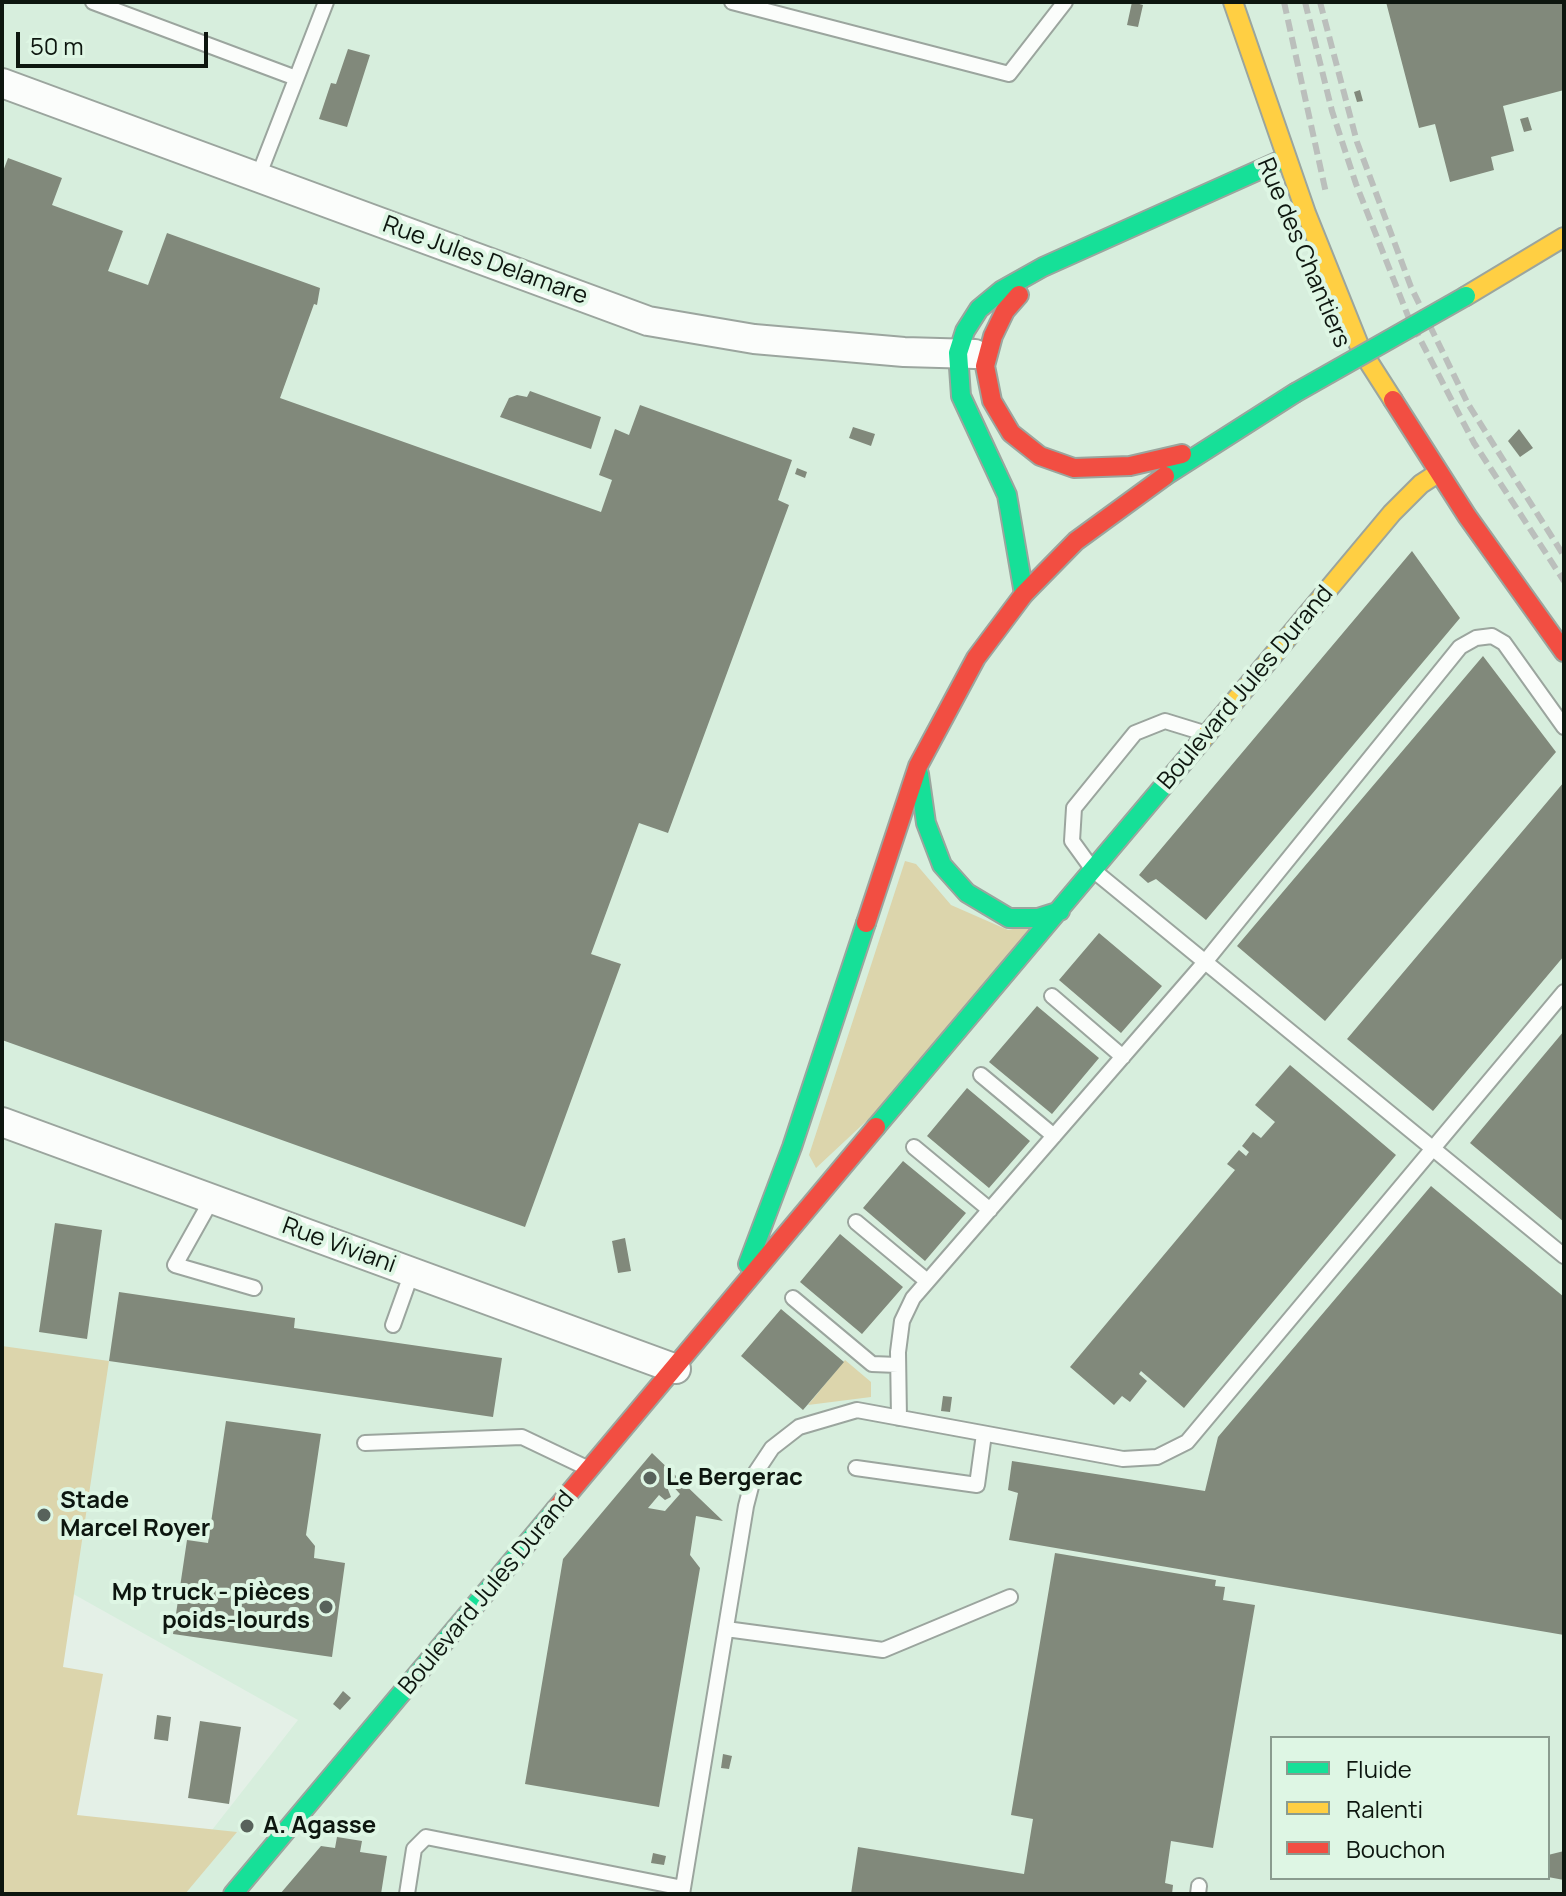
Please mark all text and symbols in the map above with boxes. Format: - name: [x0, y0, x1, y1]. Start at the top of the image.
- scale bar: [20, 16, 212, 66]
- text: 50 m: [30, 29, 84, 62]
- street label: Rue des Chantiers: [1250, 154, 1356, 352]
- street label: Rue Jules Delamare: [379, 211, 591, 311]
- street label: Boulevard Jules Durand: [1152, 580, 1340, 796]
- street label: Rue Viviani: [278, 1212, 400, 1280]
- place label: Le Bergerac: [666, 1464, 803, 1492]
- marker: Le Bergerac: [641, 1469, 659, 1487]
- street label: Boulevard Jules Durand: [393, 1485, 581, 1701]
- place label: Stade Marcel Royer: [60, 1487, 210, 1543]
- marker: Stade Marcel Royer: [35, 1506, 53, 1524]
- place label: Mp truck - pièces poids-lourds: [112, 1579, 310, 1635]
- marker: Mp truck - pièces poids-lourds: [317, 1598, 335, 1616]
- legend: [1270, 1736, 1550, 1880]
- text: Fluide: [1346, 1752, 1412, 1785]
- text: Ralenti: [1346, 1792, 1423, 1825]
- place label: A. Agasse: [263, 1812, 376, 1840]
- marker: A. Agasse: [238, 1817, 256, 1835]
- text: Bouchon: [1346, 1832, 1445, 1865]

